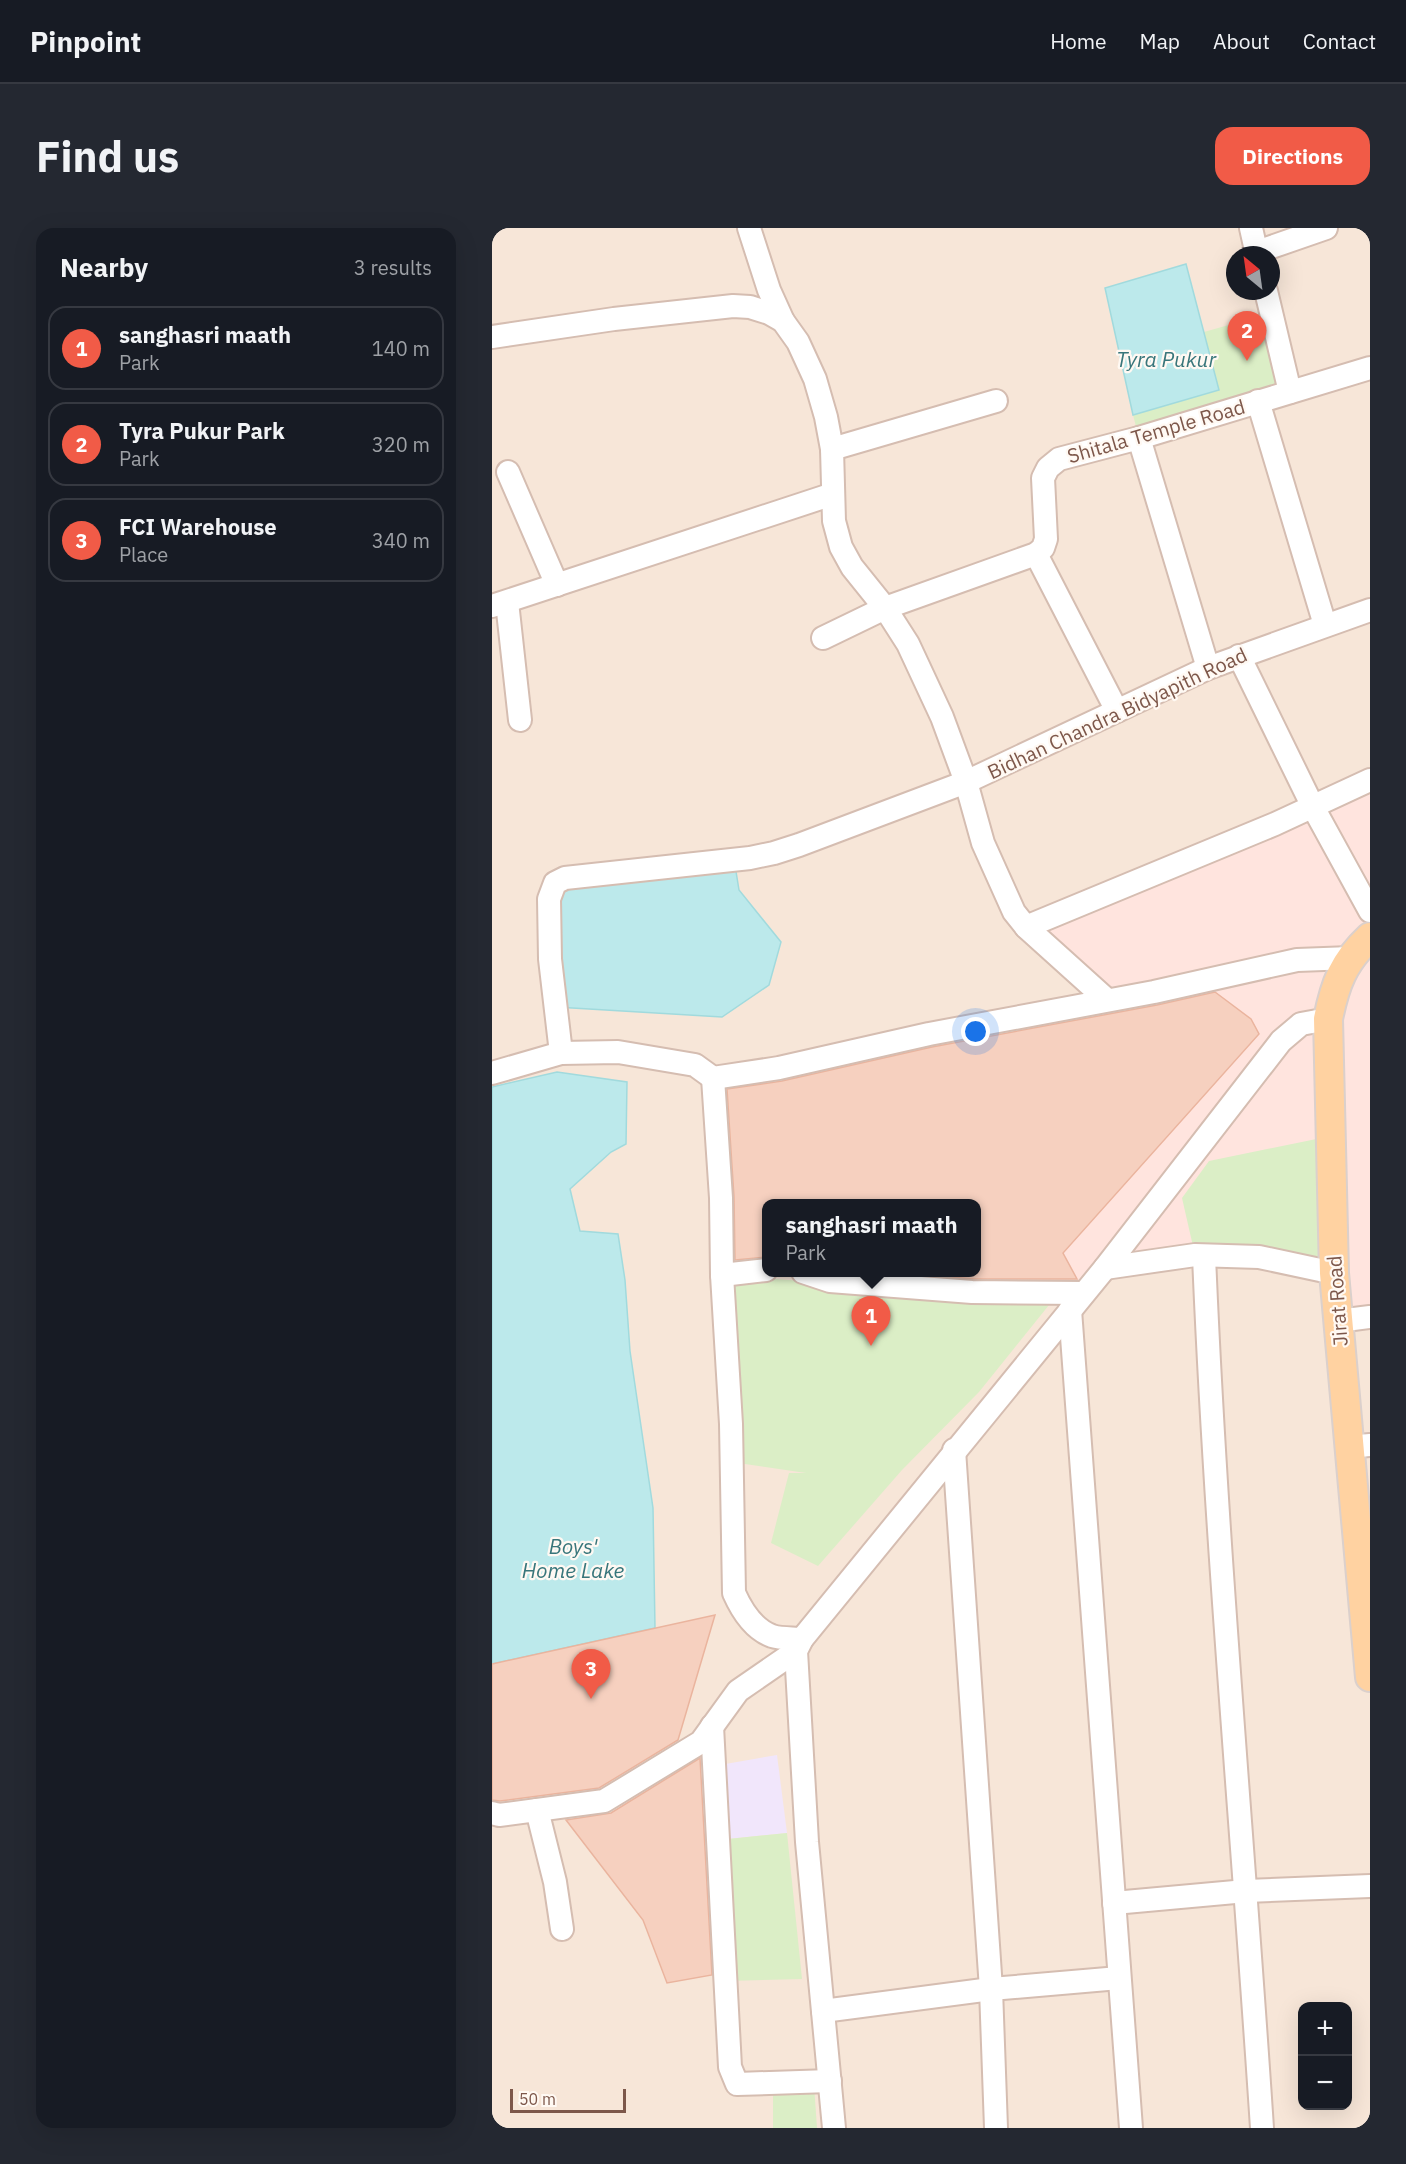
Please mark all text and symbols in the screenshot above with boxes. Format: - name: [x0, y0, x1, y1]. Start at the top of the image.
- text: Pinpoint: [30, 23, 141, 60]
- text: Home: [1050, 27, 1107, 55]
- text: Map: [1140, 27, 1180, 55]
- text: About: [1213, 27, 1270, 55]
- text: Contact: [1303, 27, 1376, 55]
- button: Directions: [1215, 127, 1370, 185]
- text: Find us: [36, 129, 179, 184]
- north arrow: [1226, 246, 1280, 300]
- text: Nearby: [60, 250, 148, 284]
- text: 3 results: [354, 254, 432, 281]
- pin: 2: [1228, 312, 1266, 361]
- text: sanghasri maath: [119, 320, 291, 349]
- text: 1: [76, 335, 88, 362]
- text: 140 m: [372, 335, 430, 362]
- water label: Tyra Pukur: [1116, 345, 1217, 373]
- text: Park: [119, 349, 159, 376]
- street label: Shitala Temple Road: [1064, 393, 1248, 469]
- text: Tyra Pukur Park: [119, 416, 285, 445]
- text: 2: [76, 431, 88, 458]
- text: 320 m: [372, 431, 430, 458]
- text: Park: [119, 445, 159, 472]
- text: FCI Warehouse: [119, 512, 277, 541]
- text: 3: [76, 527, 88, 554]
- text: 340 m: [372, 527, 430, 554]
- text: Place: [119, 541, 168, 568]
- street label: Bidhan Chandra Bidyapith Road: [983, 641, 1251, 785]
- your location: [961, 1017, 990, 1046]
- popup: [762, 1199, 981, 1277]
- text: sanghasri maath: [785, 1210, 958, 1239]
- text: Park: [785, 1239, 826, 1266]
- street label: Jirat Road: [1320, 1255, 1354, 1347]
- pin: 1: [852, 1296, 890, 1346]
- water label: Boys' Home Lake: [522, 1532, 625, 1584]
- pin: 3: [572, 1650, 610, 1699]
- map controls: [1298, 2002, 1352, 2110]
- button: +: [1298, 2002, 1352, 2056]
- button: −: [1298, 2056, 1352, 2110]
- scale bar: [510, 2086, 626, 2114]
- text: 50 m: [519, 2089, 556, 2109]

